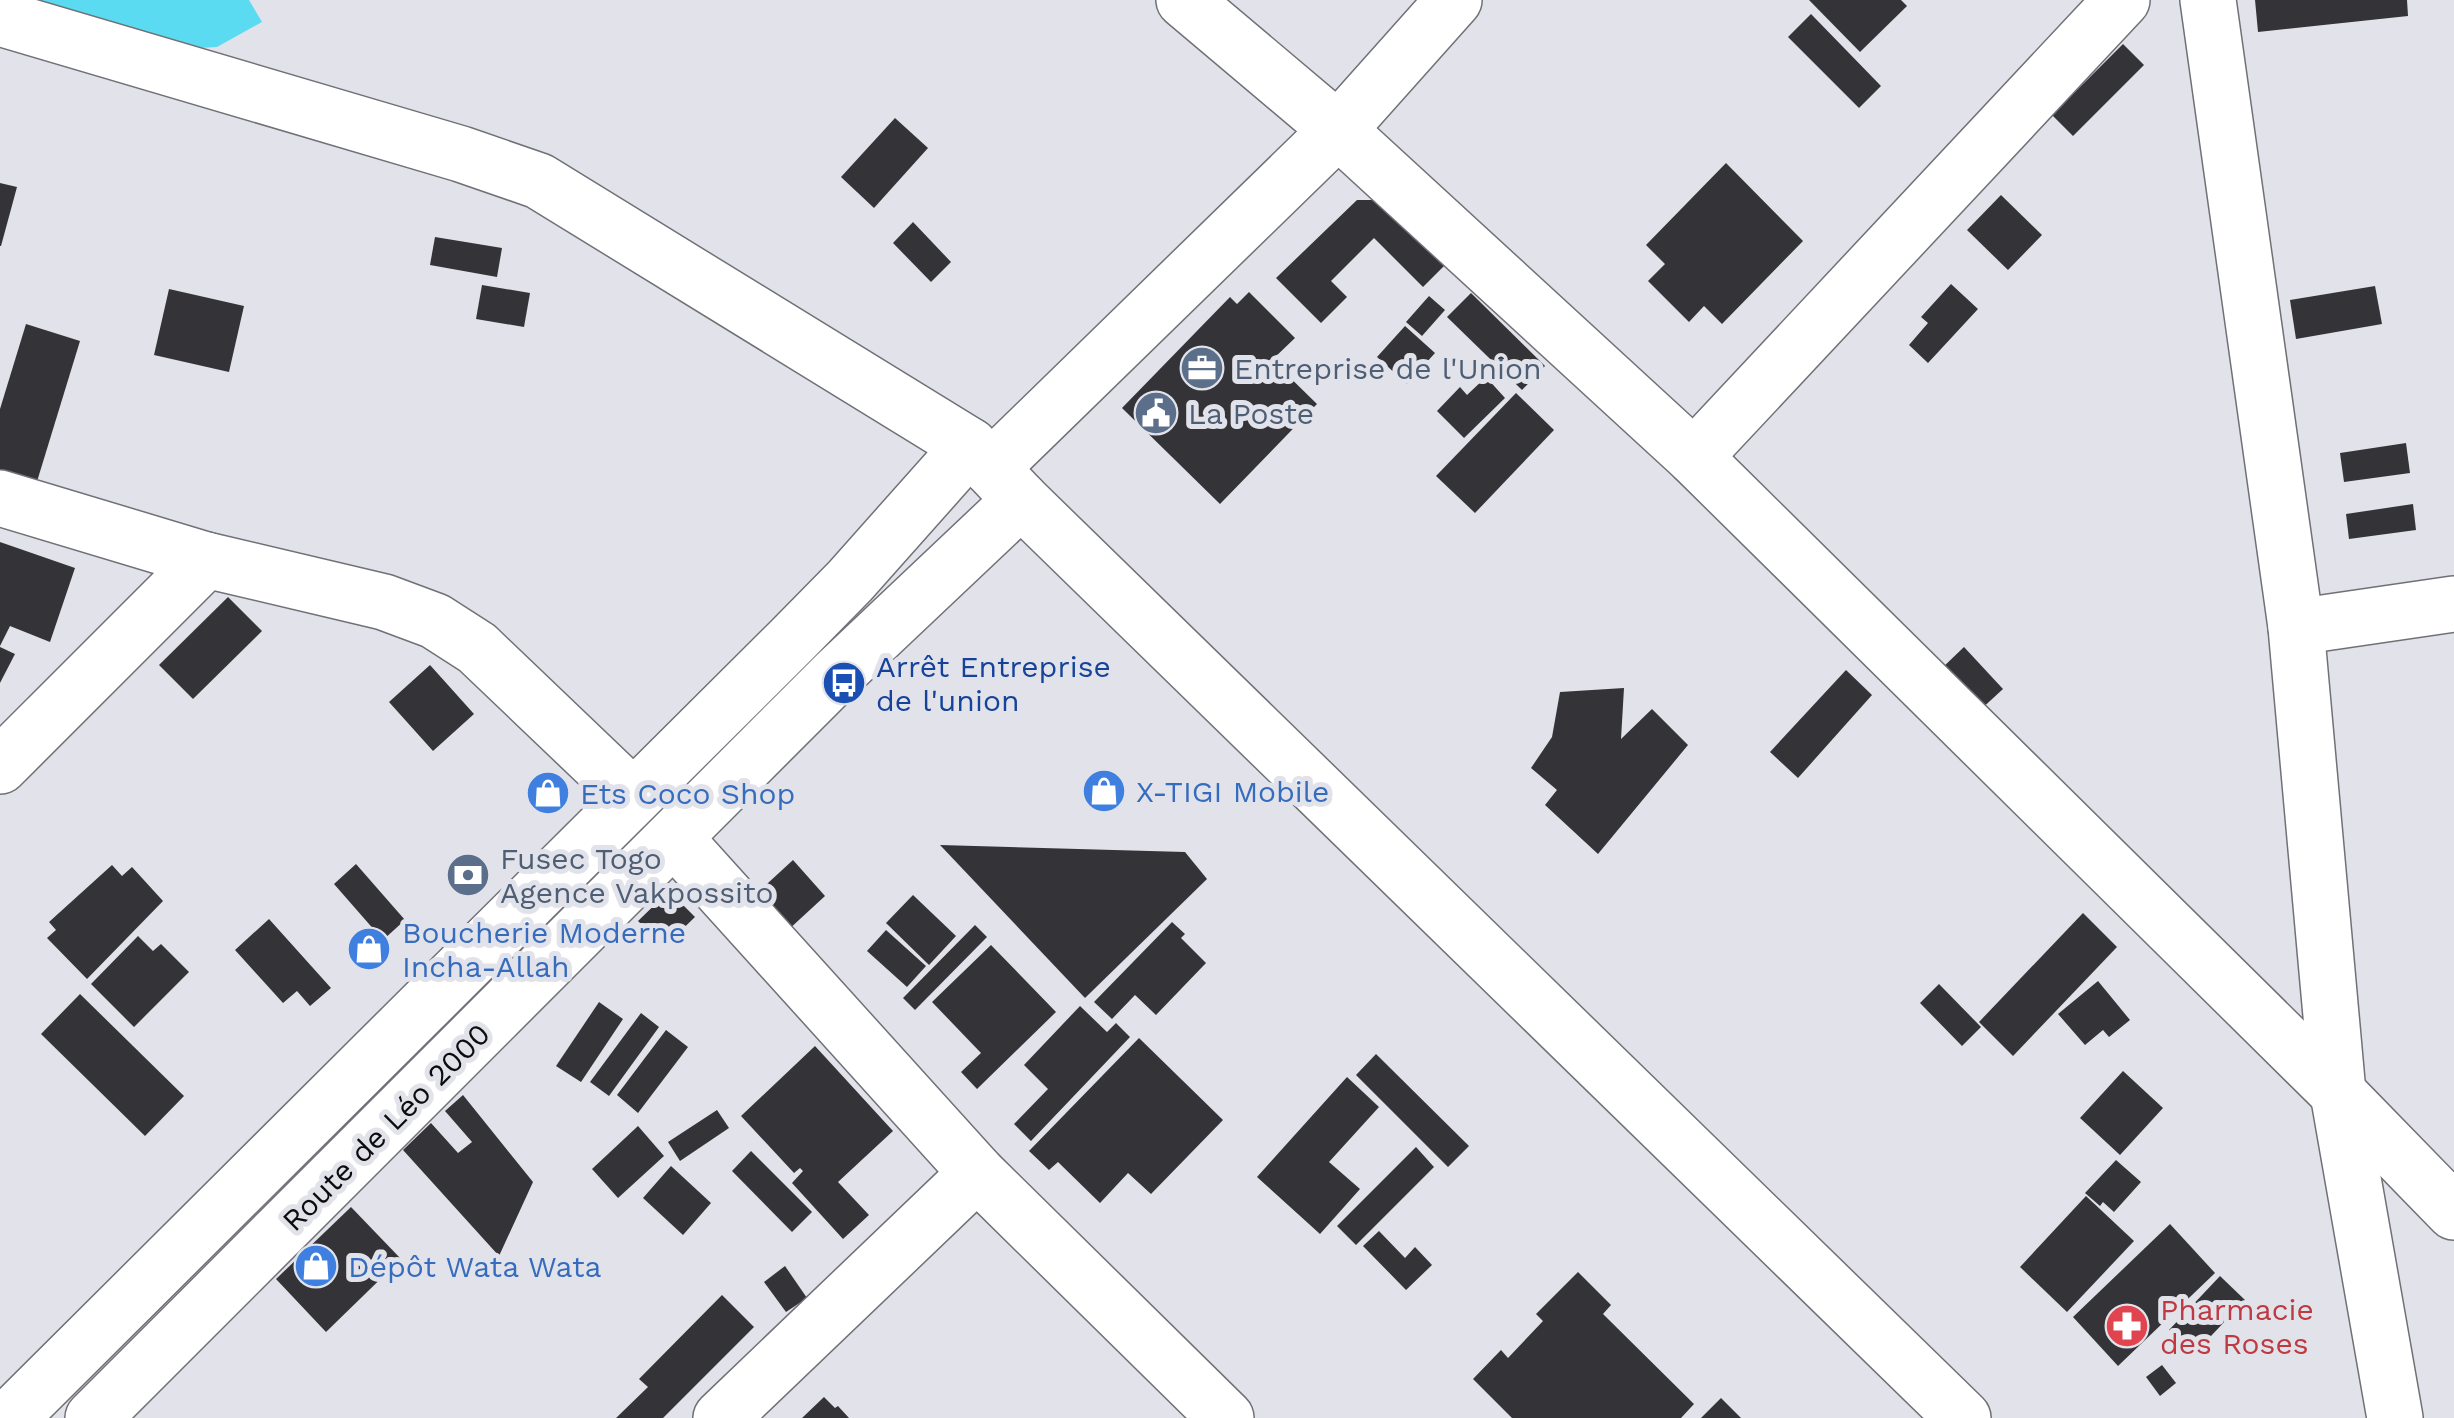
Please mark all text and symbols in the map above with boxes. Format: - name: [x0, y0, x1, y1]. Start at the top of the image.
- office icon: Entreprise de l'Union: [1179, 345, 1225, 391]
- place label: Entreprise de l'Union: [1234, 351, 1542, 386]
- public building icon: La Poste: [1133, 390, 1179, 436]
- place label: La Poste: [1188, 396, 1314, 431]
- place label: Arrêt Entreprise de l'union: [876, 649, 1111, 718]
- bus stop icon: Arrêt Entreprise de l'union: [821, 660, 867, 706]
- shop icon: X-TIGI Mobile: [1081, 768, 1127, 814]
- shop icon: Ets Coco Shop: [525, 770, 571, 816]
- place label: X-TIGI Mobile: [1136, 774, 1329, 809]
- place label: Ets Coco Shop: [580, 776, 795, 811]
- place label: Fusec Togo Agence Vakpossito: [500, 841, 774, 910]
- bank icon: Fusec Togo Agence Vakpossito: [445, 852, 491, 898]
- place label: Boucherie Moderne Incha-Allah: [402, 915, 686, 984]
- shop icon: Boucherie Moderne Incha-Allah: [346, 926, 392, 972]
- street label: Route de Léo 2000: [275, 1016, 497, 1238]
- shop icon: Dépôt Wata Wata: [293, 1243, 339, 1289]
- place label: Dépôt Wata Wata: [348, 1249, 602, 1284]
- place label: Pharmacie des Roses: [2160, 1292, 2314, 1361]
- pharmacy icon: Pharmacie des Roses: [2104, 1303, 2150, 1349]

